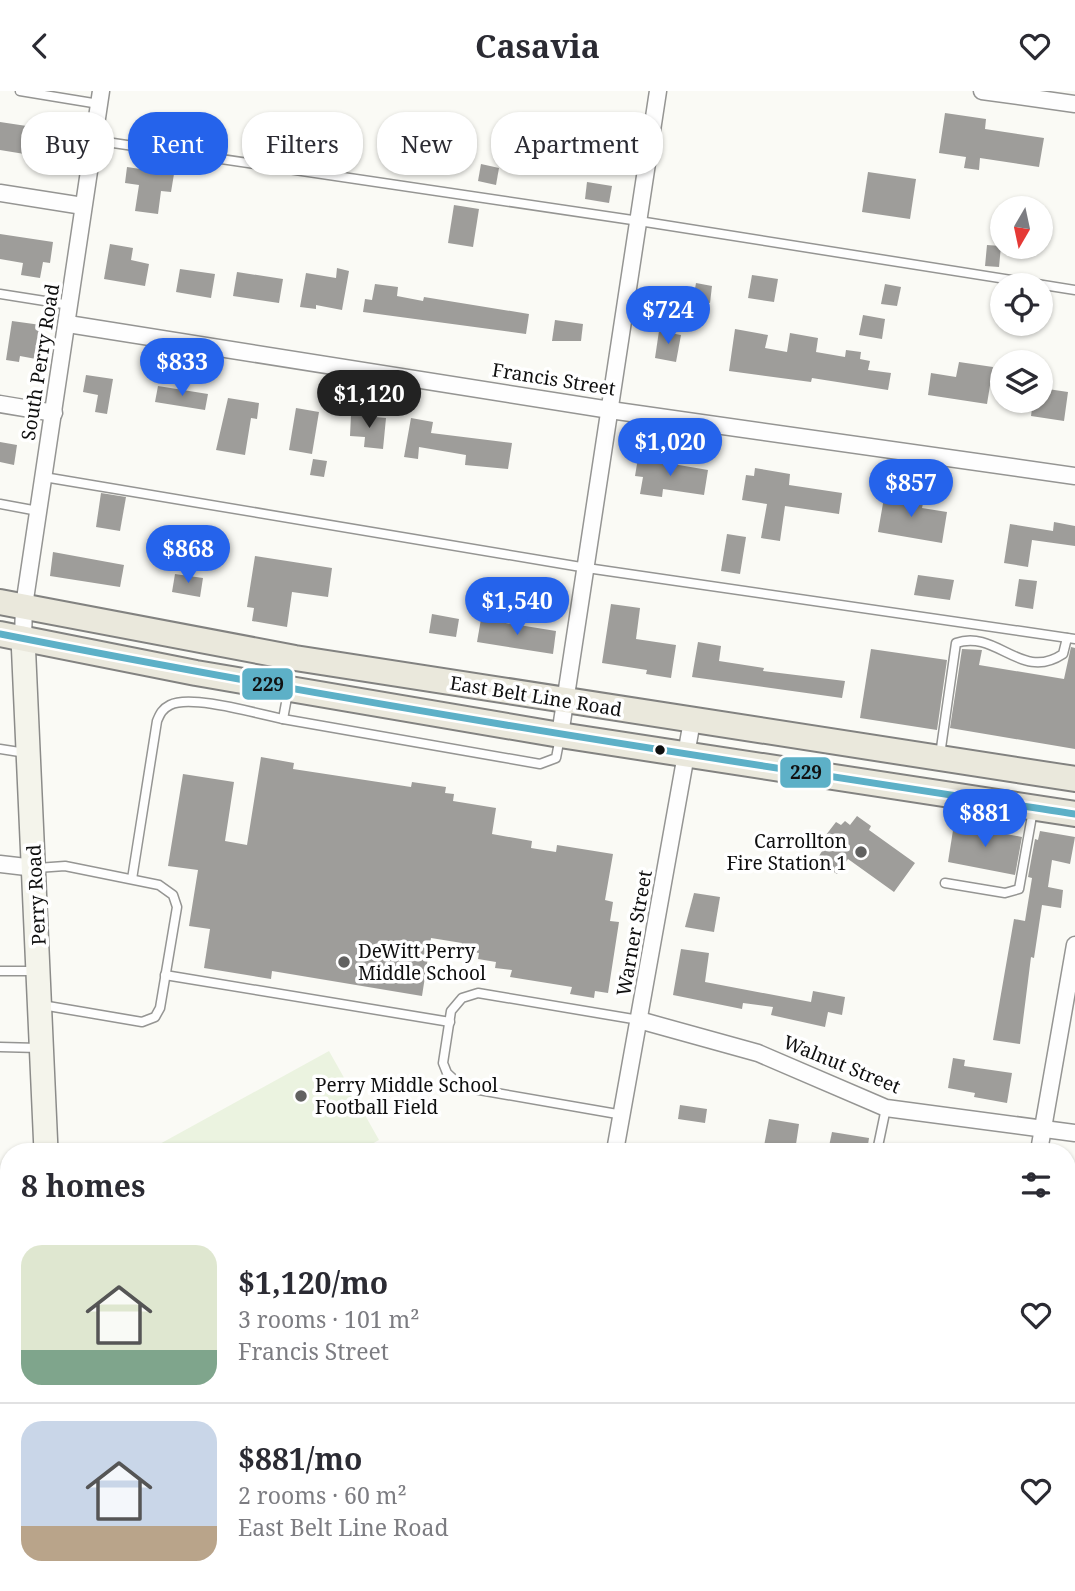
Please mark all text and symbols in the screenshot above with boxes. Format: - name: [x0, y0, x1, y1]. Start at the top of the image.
- text: Casavia: [475, 24, 600, 67]
- icon: back: [21, 27, 59, 65]
- icon: heart: [1016, 27, 1054, 65]
- chip: Buy: [21, 112, 114, 175]
- chip: Rent: [128, 112, 228, 175]
- chip: Filters: [242, 112, 363, 175]
- chip: New: [377, 112, 477, 175]
- chip: Apartment: [491, 112, 663, 175]
- north arrow: [990, 196, 1054, 259]
- map controls: [990, 196, 1053, 413]
- button: locate: [990, 273, 1053, 336]
- street label: South Perry Road: [15, 282, 65, 442]
- pin: $724: [627, 287, 709, 346]
- text: $724: [642, 293, 694, 325]
- pin: $833: [141, 338, 223, 398]
- text: $833: [156, 345, 208, 377]
- button: layers: [990, 350, 1053, 413]
- street label: Francis Street: [490, 356, 618, 402]
- pin: $1,120: [312, 371, 426, 430]
- text: $1,120: [333, 377, 405, 409]
- pin: $1,020: [613, 419, 727, 478]
- text: $1,020: [634, 425, 706, 457]
- pin: $857: [870, 459, 952, 519]
- text: $857: [885, 466, 937, 498]
- pin: $868: [147, 525, 229, 585]
- text: $868: [162, 532, 214, 564]
- pin: $1,540: [460, 577, 574, 637]
- text: $1,540: [481, 584, 553, 616]
- line badge: 229: [241, 667, 294, 701]
- street label: East Belt Line Road: [448, 670, 624, 722]
- text: 229: [252, 671, 284, 697]
- unlabelled marker: [653, 743, 667, 757]
- line badge: 229: [779, 756, 832, 789]
- text: 229: [790, 759, 822, 785]
- pin: $881: [944, 789, 1026, 849]
- text: $881: [959, 796, 1011, 828]
- place label: Carrollton Fire Station 1: [726, 828, 847, 876]
- street label: Perry Road: [20, 844, 52, 946]
- marker: Carrollton Fire Station 1: [853, 844, 869, 860]
- street label: Warner Street: [610, 868, 658, 998]
- place label: DeWitt Perry Middle School: [358, 938, 486, 986]
- marker: DeWitt Perry Middle School: [336, 954, 352, 970]
- street label: Walnut Street: [780, 1029, 905, 1099]
- place label: Perry Middle School Football Field: [315, 1072, 498, 1120]
- marker: Perry Middle School Football Field: [293, 1088, 309, 1104]
- text: 8 homes: [21, 1165, 145, 1206]
- icon: filters: [1017, 1166, 1055, 1204]
- text: $1,120/mo: [238, 1262, 388, 1303]
- icon: home: [77, 1273, 161, 1357]
- icon: heart: [1017, 1296, 1055, 1334]
- text: 3 rooms · 101 m²: [238, 1303, 420, 1335]
- text: Francis Street: [238, 1335, 389, 1367]
- text: $881/mo: [238, 1438, 362, 1479]
- icon: home: [77, 1449, 161, 1533]
- icon: heart: [1017, 1472, 1055, 1510]
- text: 2 rooms · 60 m²: [238, 1479, 407, 1511]
- text: East Belt Line Road: [238, 1511, 449, 1543]

